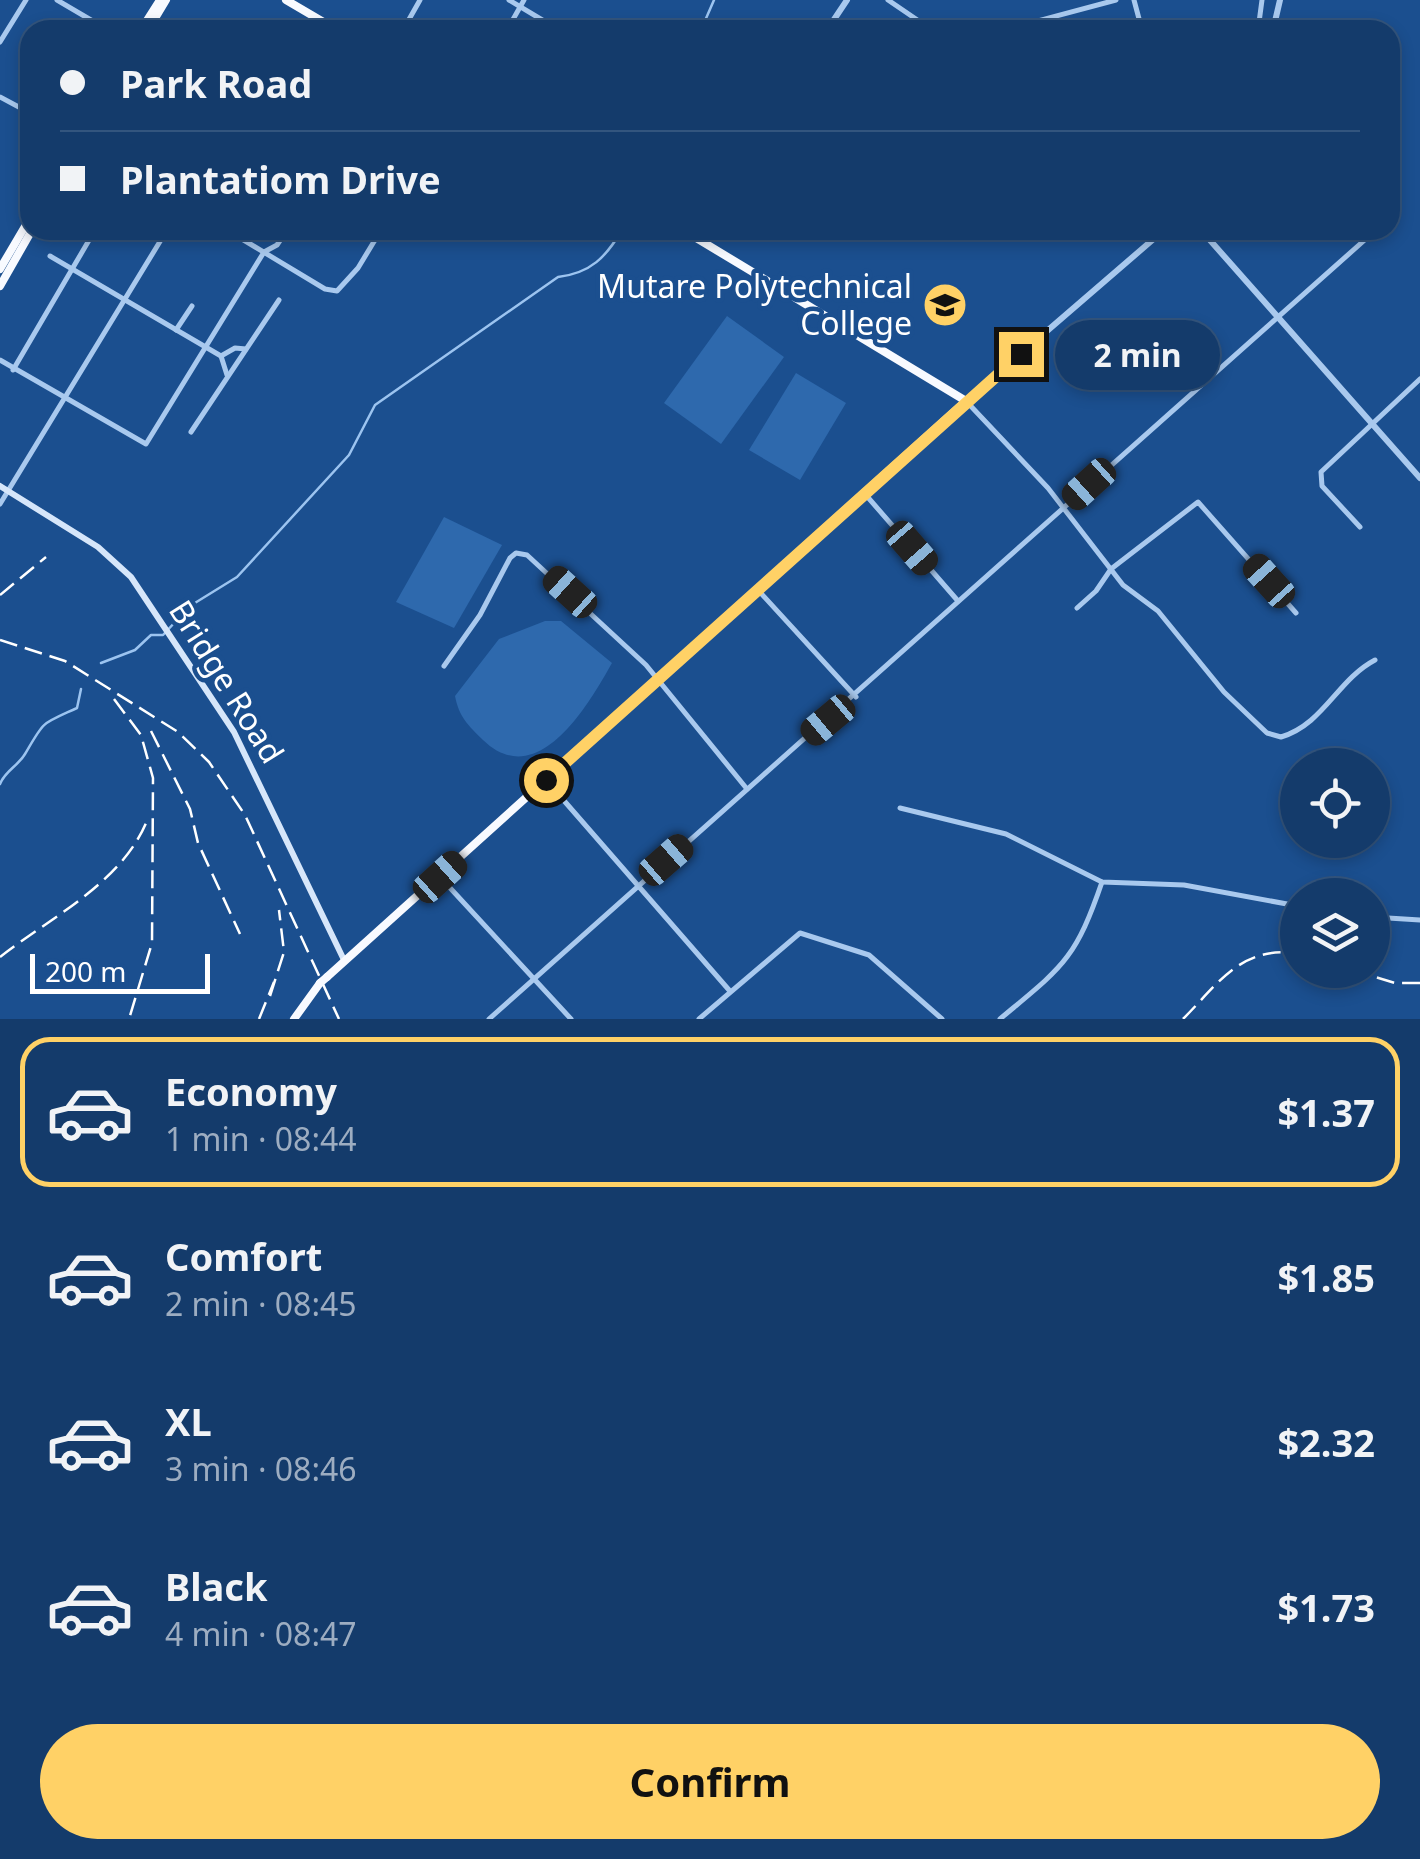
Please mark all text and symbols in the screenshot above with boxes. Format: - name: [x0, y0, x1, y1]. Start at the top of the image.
- text: Park Road: [120, 57, 312, 109]
- text: Plantatiom Drive: [120, 153, 441, 205]
- place label: Mutare Polytechnical College: [597, 264, 912, 344]
- school or university icon: Mutare Polytechnical College: [922, 282, 968, 328]
- callout: 2 min: [1056, 319, 1221, 389]
- route end: [999, 332, 1044, 377]
- text: 2 min: [1093, 333, 1182, 376]
- car: [1057, 453, 1121, 515]
- car: [881, 516, 943, 580]
- car: [1238, 549, 1300, 613]
- car: [538, 561, 602, 623]
- street label: Bridge Road: [160, 591, 294, 771]
- car: [795, 689, 861, 751]
- map controls: [1280, 748, 1390, 988]
- button: locate: [1280, 748, 1390, 858]
- route start: [524, 758, 569, 803]
- car: [634, 829, 698, 891]
- car: [408, 846, 472, 908]
- button: layers: [1280, 878, 1390, 988]
- scale bar: [30, 949, 210, 994]
- text: 200 m: [45, 952, 127, 990]
- text: Economy: [165, 1065, 337, 1117]
- icon: car: [45, 1067, 135, 1157]
- text: $1.37: [1277, 1086, 1375, 1138]
- text: 1 min · 08:44: [165, 1117, 357, 1160]
- text: Comfort: [165, 1230, 322, 1282]
- icon: car: [45, 1232, 135, 1322]
- text: $1.85: [1277, 1251, 1375, 1303]
- text: 2 min · 08:45: [165, 1282, 357, 1325]
- text: XL: [165, 1395, 212, 1447]
- icon: car: [45, 1397, 135, 1487]
- text: $2.32: [1277, 1416, 1375, 1468]
- text: 3 min · 08:46: [165, 1447, 357, 1490]
- text: Black: [165, 1560, 268, 1612]
- icon: car: [45, 1562, 135, 1652]
- text: $1.73: [1277, 1581, 1375, 1633]
- text: 4 min · 08:47: [165, 1612, 357, 1655]
- button: Confirm: [40, 1724, 1380, 1839]

